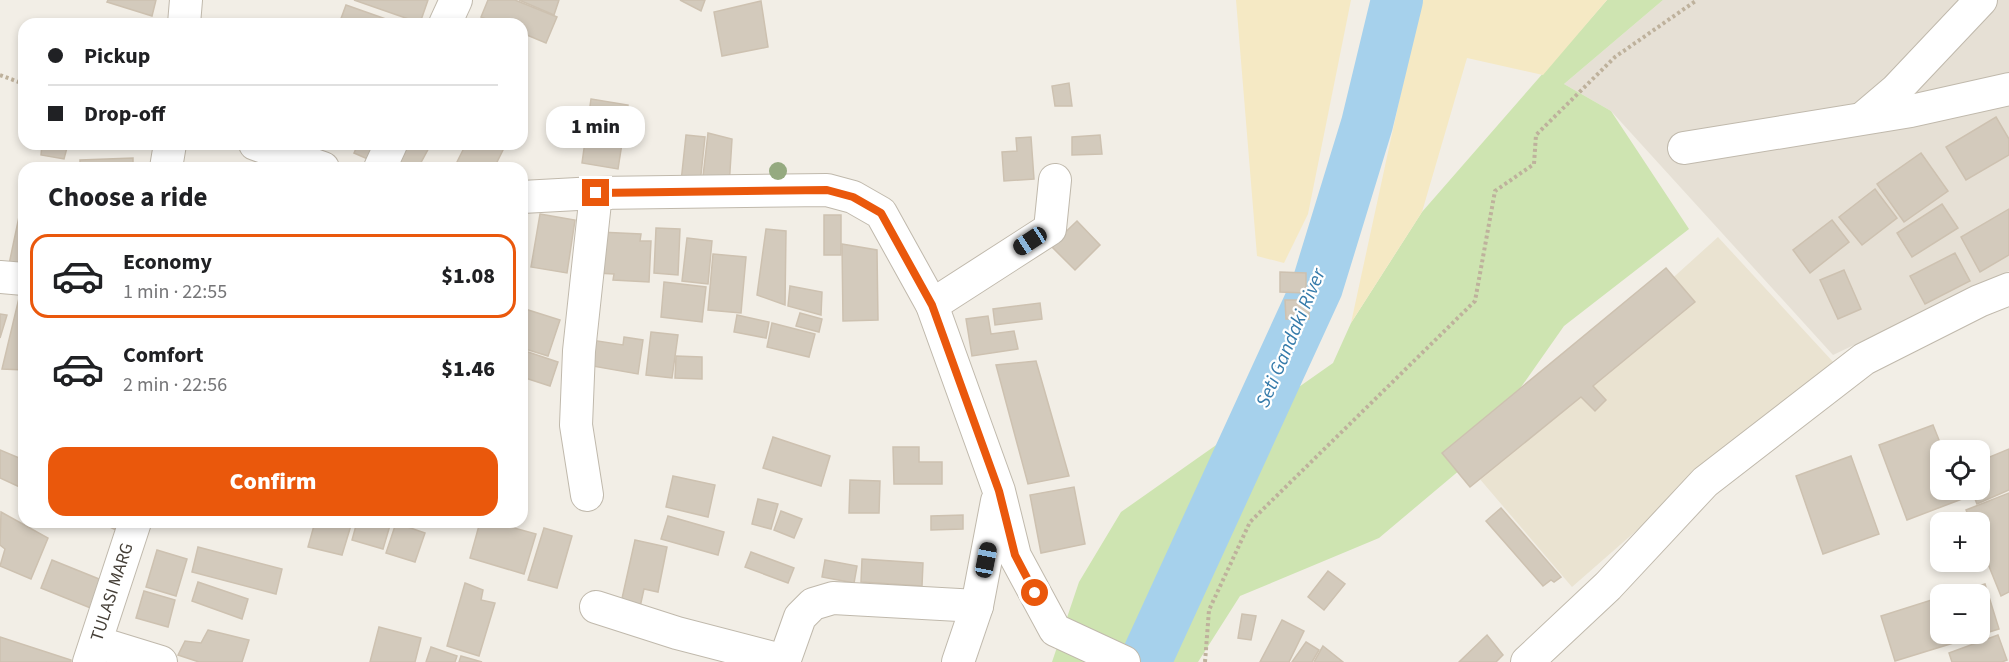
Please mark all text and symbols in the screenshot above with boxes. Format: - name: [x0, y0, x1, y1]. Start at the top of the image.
- text: Pickup: [84, 40, 150, 72]
- text: Drop-off: [84, 98, 165, 130]
- callout: 1 min: [546, 106, 646, 148]
- text: 1 min: [571, 113, 620, 141]
- text: Choose a ride: [48, 178, 208, 217]
- route end: [582, 179, 609, 206]
- car: [1010, 224, 1050, 258]
- text: Economy: [123, 246, 212, 278]
- icon: car: [51, 249, 105, 303]
- text: $1.08: [441, 260, 495, 292]
- water label: Seti Gandaki River: [1249, 263, 1333, 412]
- text: 1 min · 22:55: [123, 278, 227, 306]
- text: Comfort: [123, 339, 204, 371]
- icon: car: [51, 342, 105, 396]
- text: $1.46: [441, 353, 495, 385]
- text: 2 min · 22:56: [123, 371, 227, 399]
- map controls: [1930, 440, 1990, 644]
- button: locate: [1930, 440, 1990, 500]
- button: Confirm: [48, 447, 498, 516]
- button: +: [1930, 512, 1990, 572]
- street label: TULASI MARG: [84, 540, 140, 644]
- car: [974, 541, 998, 579]
- route start: [1021, 579, 1048, 606]
- button: −: [1930, 584, 1990, 644]

